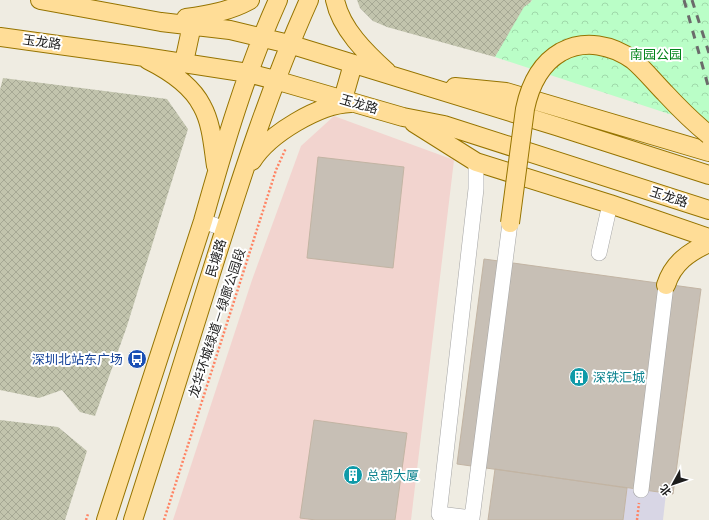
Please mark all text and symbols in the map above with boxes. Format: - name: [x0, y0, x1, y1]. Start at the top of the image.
- street label: 玉龙路: [22, 32, 62, 52]
- park label: 南园公园: [630, 47, 682, 62]
- street label: 玉龙路: [338, 91, 380, 117]
- street label: 玉龙路: [648, 184, 690, 210]
- street label: 民塘路: [203, 237, 229, 279]
- street label: 龙华环城绿道－绿廊公园段: [186, 246, 248, 400]
- bus stop icon: 深圳北站东广场: [126, 348, 148, 370]
- place label: 深圳北站东广场: [32, 352, 123, 367]
- building icon: 深铁汇城: [568, 366, 590, 388]
- place label: 深铁汇城: [593, 370, 645, 385]
- building icon: 总部大厦: [342, 464, 364, 486]
- north arrow: [653, 464, 693, 504]
- place label: 总部大厦: [367, 468, 419, 483]
- text: 北: [657, 482, 674, 498]

